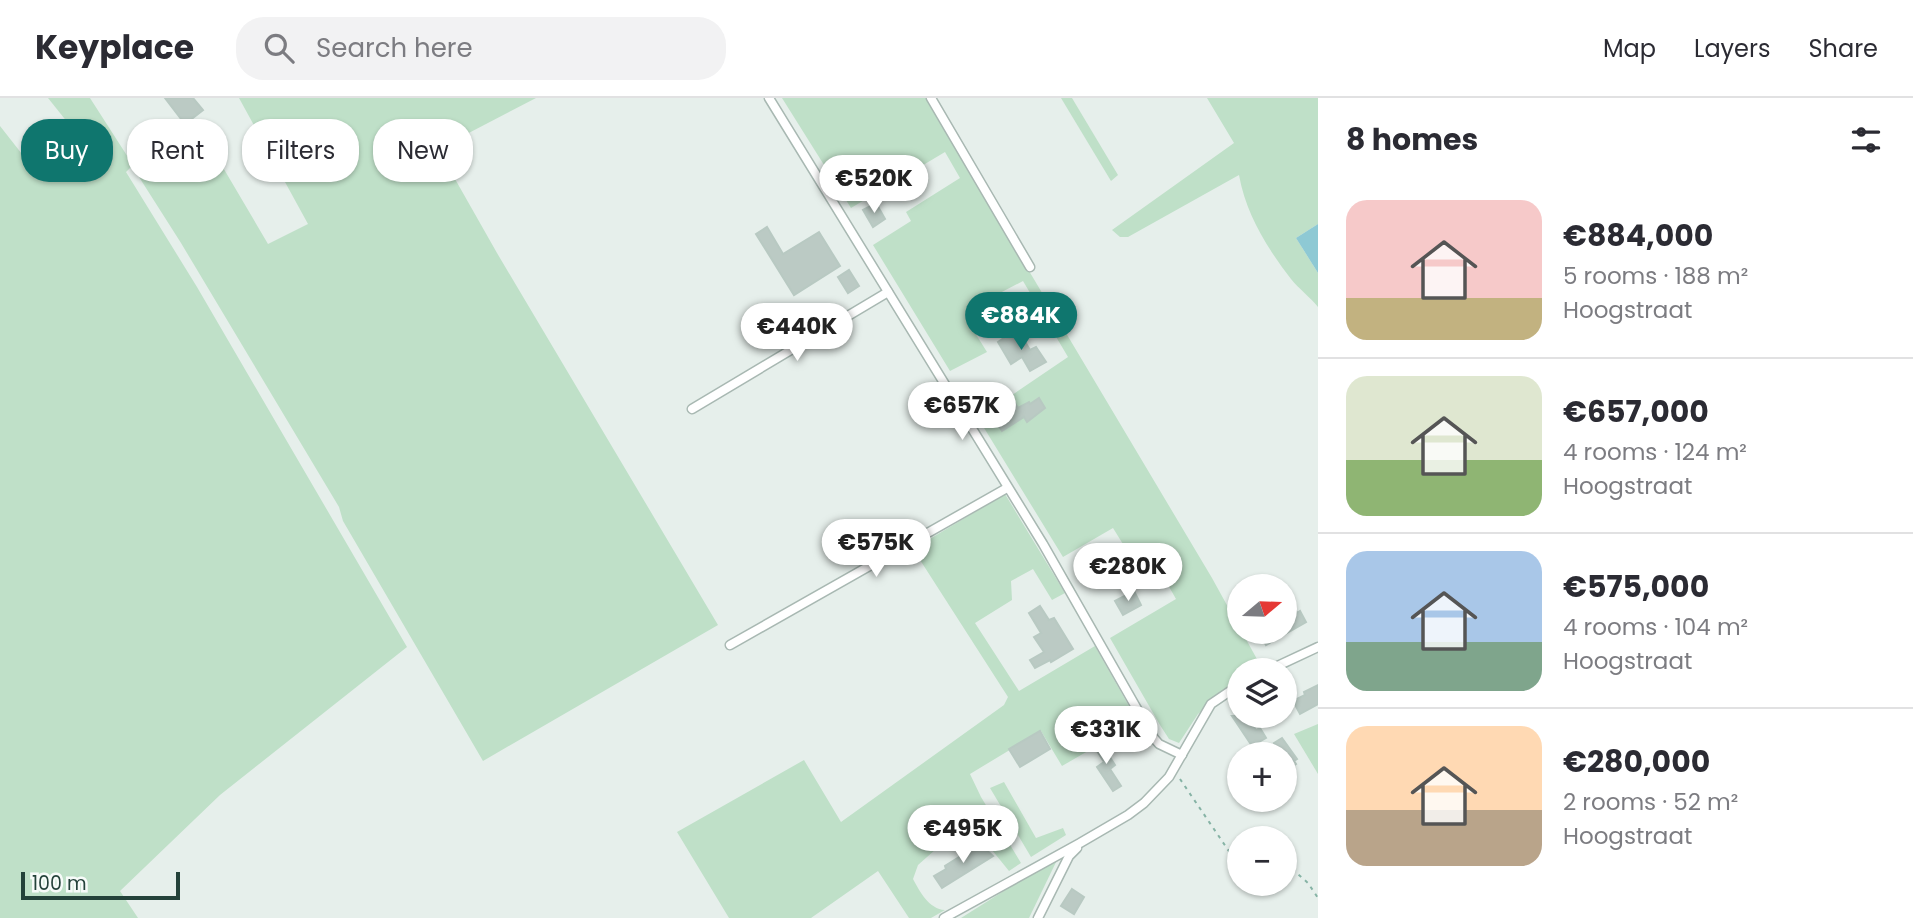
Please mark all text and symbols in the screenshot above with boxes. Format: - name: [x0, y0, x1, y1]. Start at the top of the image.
- search box: [236, 17, 726, 80]
- text: Keyplace: [35, 24, 194, 71]
- icon: search: [260, 29, 298, 67]
- text: Search here: [316, 30, 473, 66]
- text: Map: [1603, 32, 1656, 65]
- text: Layers: [1694, 32, 1770, 65]
- text: Share: [1808, 32, 1878, 65]
- text: 8 homes: [1346, 118, 1478, 161]
- chip: Buy: [21, 119, 113, 182]
- chip: Rent: [127, 119, 228, 182]
- chip: Filters: [242, 119, 359, 182]
- chip: New: [373, 119, 473, 182]
- icon: filters: [1847, 121, 1885, 159]
- pin: €520K: [825, 156, 923, 215]
- text: €520K: [835, 162, 913, 194]
- text: €884,000: [1563, 214, 1713, 257]
- icon: home: [1402, 228, 1486, 312]
- text: 5 rooms · 188 m²: [1563, 260, 1748, 292]
- pin: €884K: [972, 292, 1070, 352]
- text: Hoogstraat: [1563, 294, 1692, 326]
- text: €884K: [981, 299, 1061, 331]
- pin: €440K: [748, 303, 846, 363]
- text: €440K: [757, 310, 837, 342]
- pin: €657K: [913, 382, 1011, 442]
- text: €657K: [924, 389, 1000, 421]
- text: €657,000: [1563, 390, 1709, 433]
- icon: home: [1402, 404, 1486, 488]
- text: 4 rooms · 124 m²: [1563, 436, 1747, 468]
- text: Hoogstraat: [1563, 470, 1692, 502]
- pin: €575K: [827, 519, 925, 579]
- text: €575K: [838, 526, 914, 558]
- pin: €280K: [1079, 544, 1177, 603]
- text: €280K: [1089, 550, 1167, 582]
- text: €575,000: [1563, 565, 1709, 608]
- north arrow: [1227, 574, 1297, 644]
- map controls: [1227, 574, 1297, 896]
- icon: home: [1402, 579, 1486, 663]
- text: 4 rooms · 104 m²: [1563, 611, 1748, 643]
- text: Hoogstraat: [1563, 645, 1692, 677]
- button: layers: [1227, 658, 1297, 728]
- pin: €331K: [1057, 706, 1155, 766]
- text: €331K: [1071, 713, 1141, 745]
- text: €280,000: [1563, 740, 1710, 783]
- button: +: [1227, 742, 1297, 812]
- icon: home: [1402, 754, 1486, 838]
- text: 2 rooms · 52 m²: [1563, 786, 1738, 818]
- pin: €495K: [914, 806, 1012, 865]
- text: €495K: [923, 812, 1003, 844]
- text: Hoogstraat: [1563, 820, 1692, 852]
- button: −: [1227, 826, 1297, 896]
- scale bar: [21, 869, 180, 901]
- text: 100 m: [32, 870, 87, 897]

